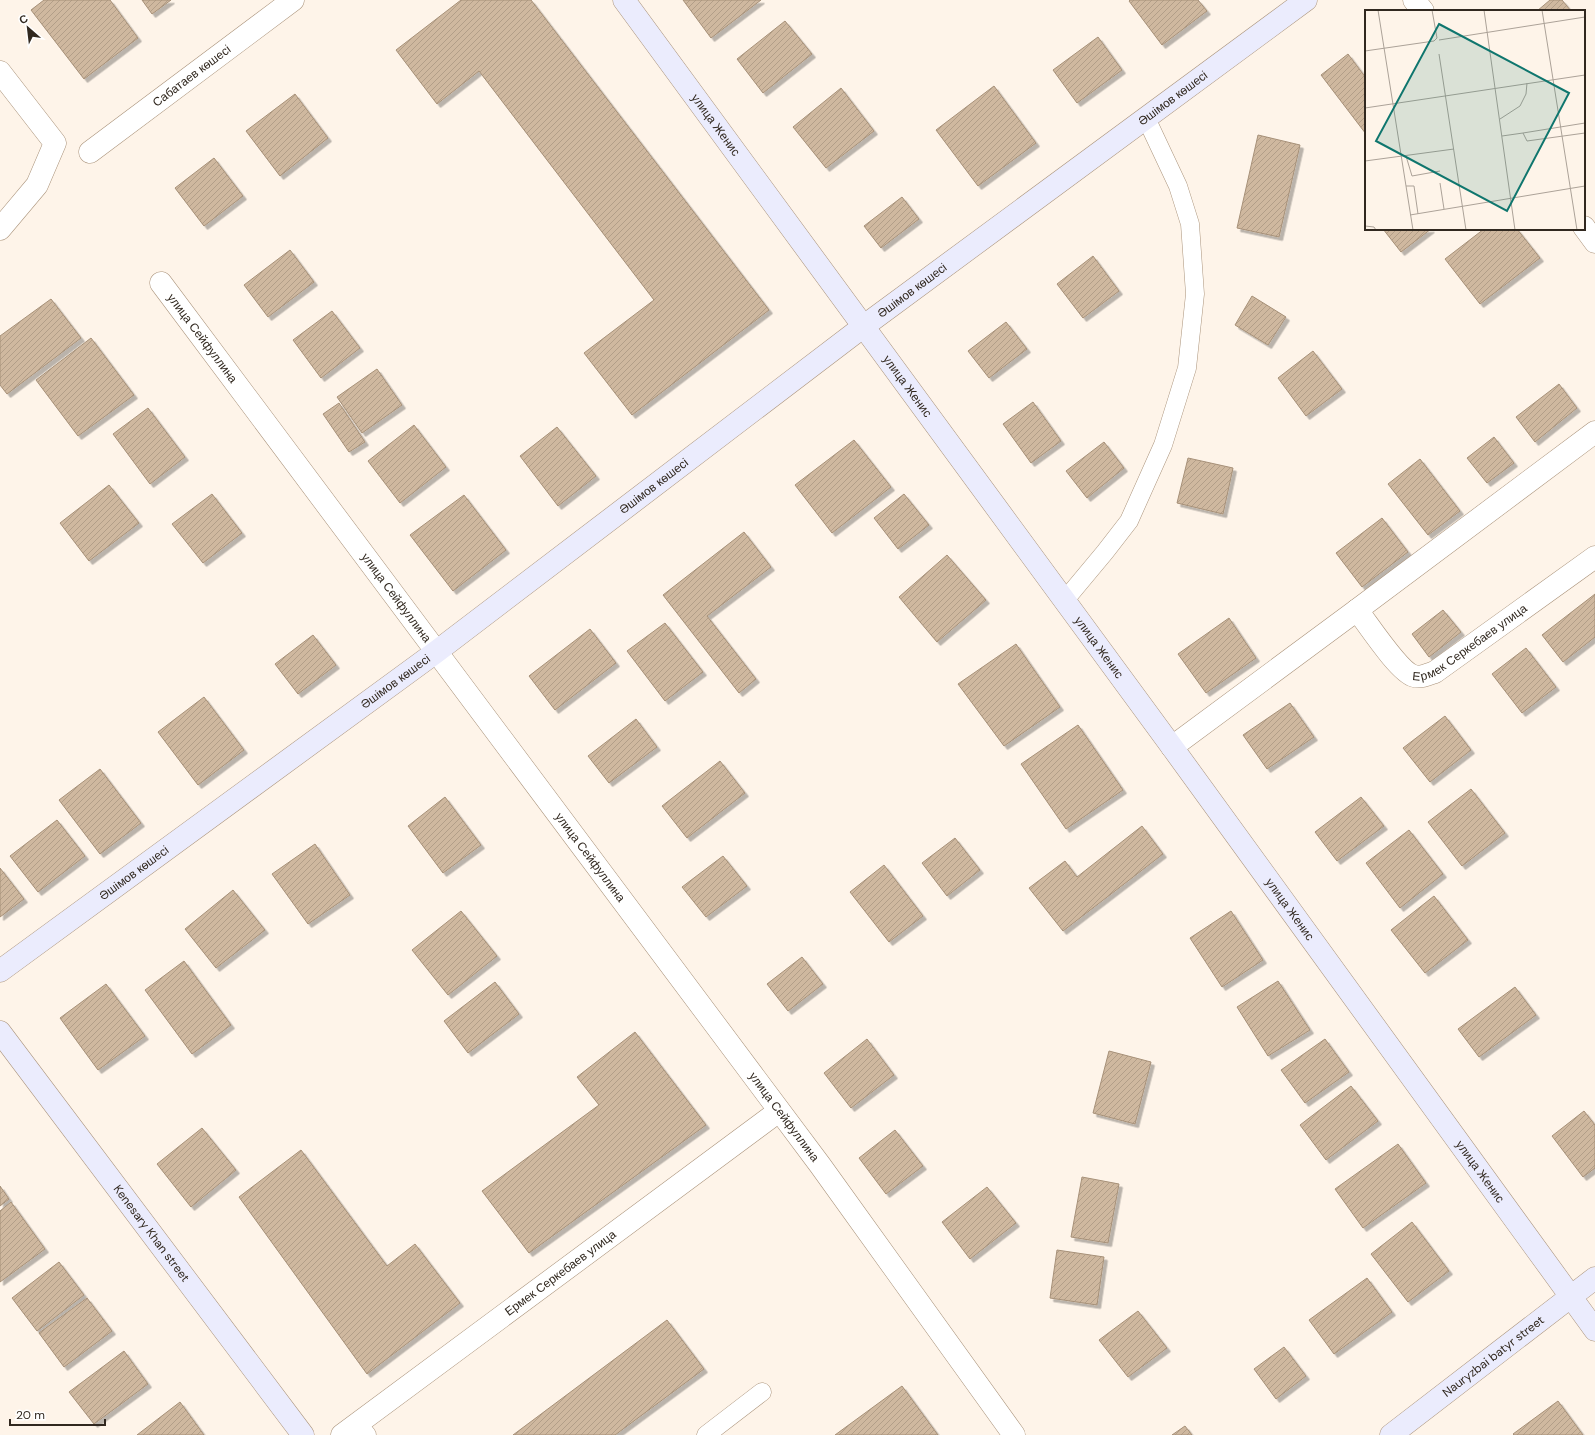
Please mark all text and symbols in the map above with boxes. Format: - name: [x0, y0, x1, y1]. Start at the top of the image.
- north arrow: [8, 8, 48, 48]
- inset map: [1365, 10, 1585, 230]
- text: С: [17, 11, 30, 27]
- street label: Сабатаев көшесі: [149, 41, 234, 110]
- street label: Әшімов көшесі: [1135, 67, 1211, 129]
- street label: улица Женис: [688, 91, 744, 159]
- street label: Әшімов көшесі: [874, 260, 950, 322]
- street label: улица Сейфуллина: [164, 290, 241, 387]
- street label: улица Женис: [879, 352, 935, 420]
- street label: Әшімов көшесі: [616, 455, 692, 518]
- street label: улица Сейфуллина: [358, 550, 435, 646]
- street label: Ермек Серкебаев улица: [1412, 600, 1530, 685]
- street label: улица Женис: [1071, 613, 1127, 682]
- street label: Әшімов көшесі: [357, 651, 434, 713]
- street label: улица Сейфуллина: [551, 809, 629, 906]
- street label: Әшімов көшесі: [96, 842, 172, 904]
- street label: улица Женис: [1262, 875, 1318, 944]
- street label: улица Сейфуллина: [745, 1069, 823, 1165]
- street label: улица Женис: [1452, 1137, 1508, 1206]
- street label: Kenesary Khan street: [110, 1182, 193, 1285]
- street label: Ермек Серкебаев улица: [502, 1226, 620, 1320]
- street label: Nauryzbai batyr street: [1439, 1312, 1548, 1401]
- scale bar: [10, 1401, 105, 1427]
- text: 20 m: [16, 1407, 45, 1423]

